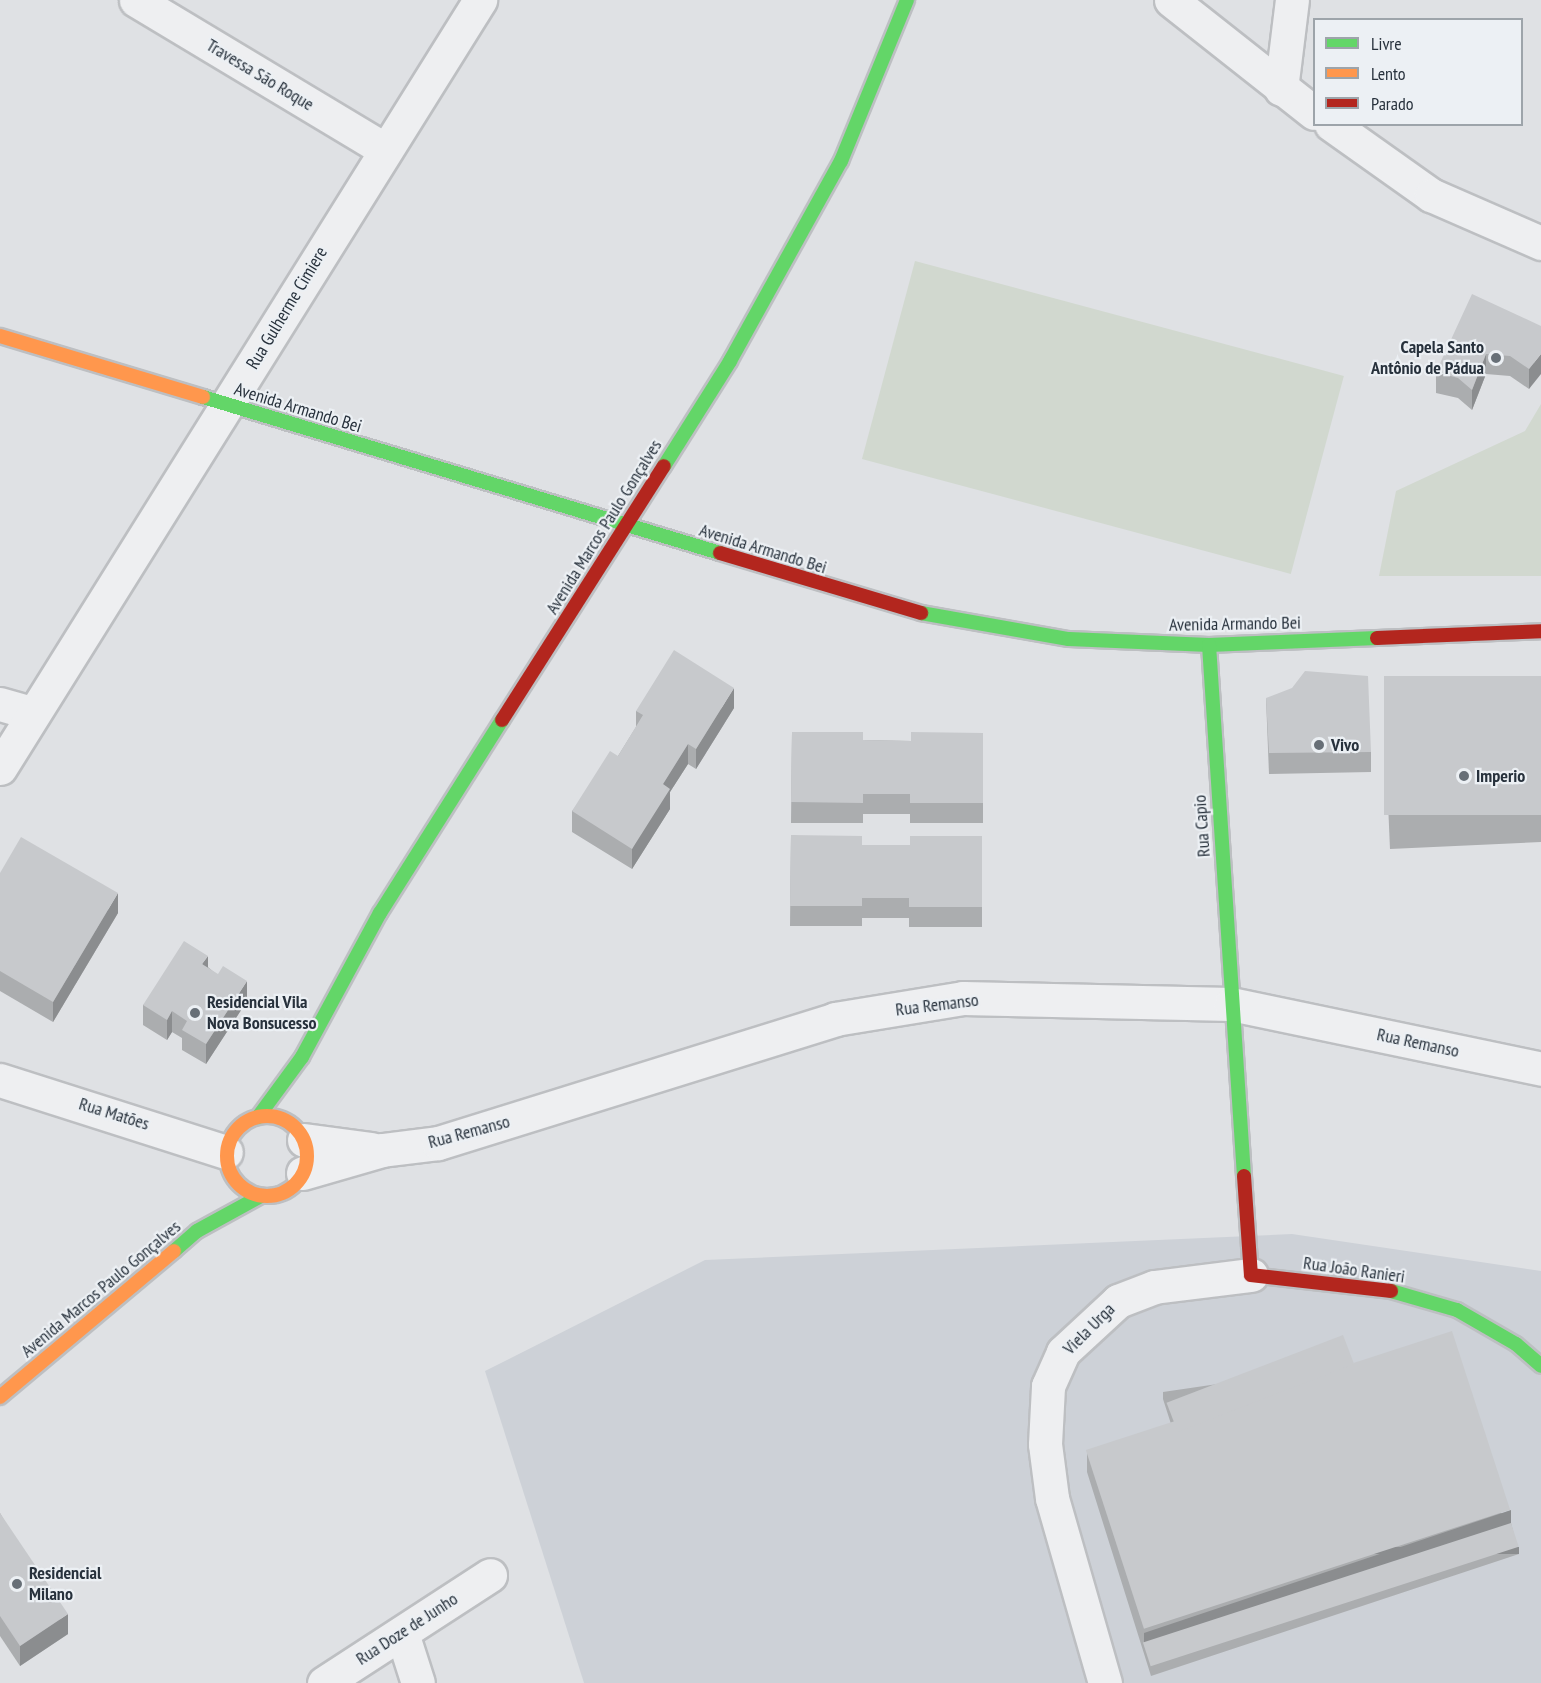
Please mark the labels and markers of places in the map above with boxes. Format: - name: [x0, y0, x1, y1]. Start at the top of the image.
- place label: Capela Santo Antônio de Pádua: [1371, 337, 1484, 380]
- marker: Capela Santo Antônio de Pádua: [1489, 351, 1503, 365]
- place label: Vivo: [1331, 734, 1359, 756]
- marker: Vivo: [1312, 738, 1326, 752]
- place label: Imperio: [1476, 765, 1525, 787]
- marker: Imperio: [1457, 769, 1471, 783]
- place label: Residencial Vila Nova Bonsucesso: [207, 992, 316, 1034]
- marker: Residencial Vila Nova Bonsucesso: [188, 1006, 202, 1020]
- place label: Residencial Milano: [29, 1563, 101, 1606]
- marker: Residencial Milano: [10, 1577, 24, 1591]

